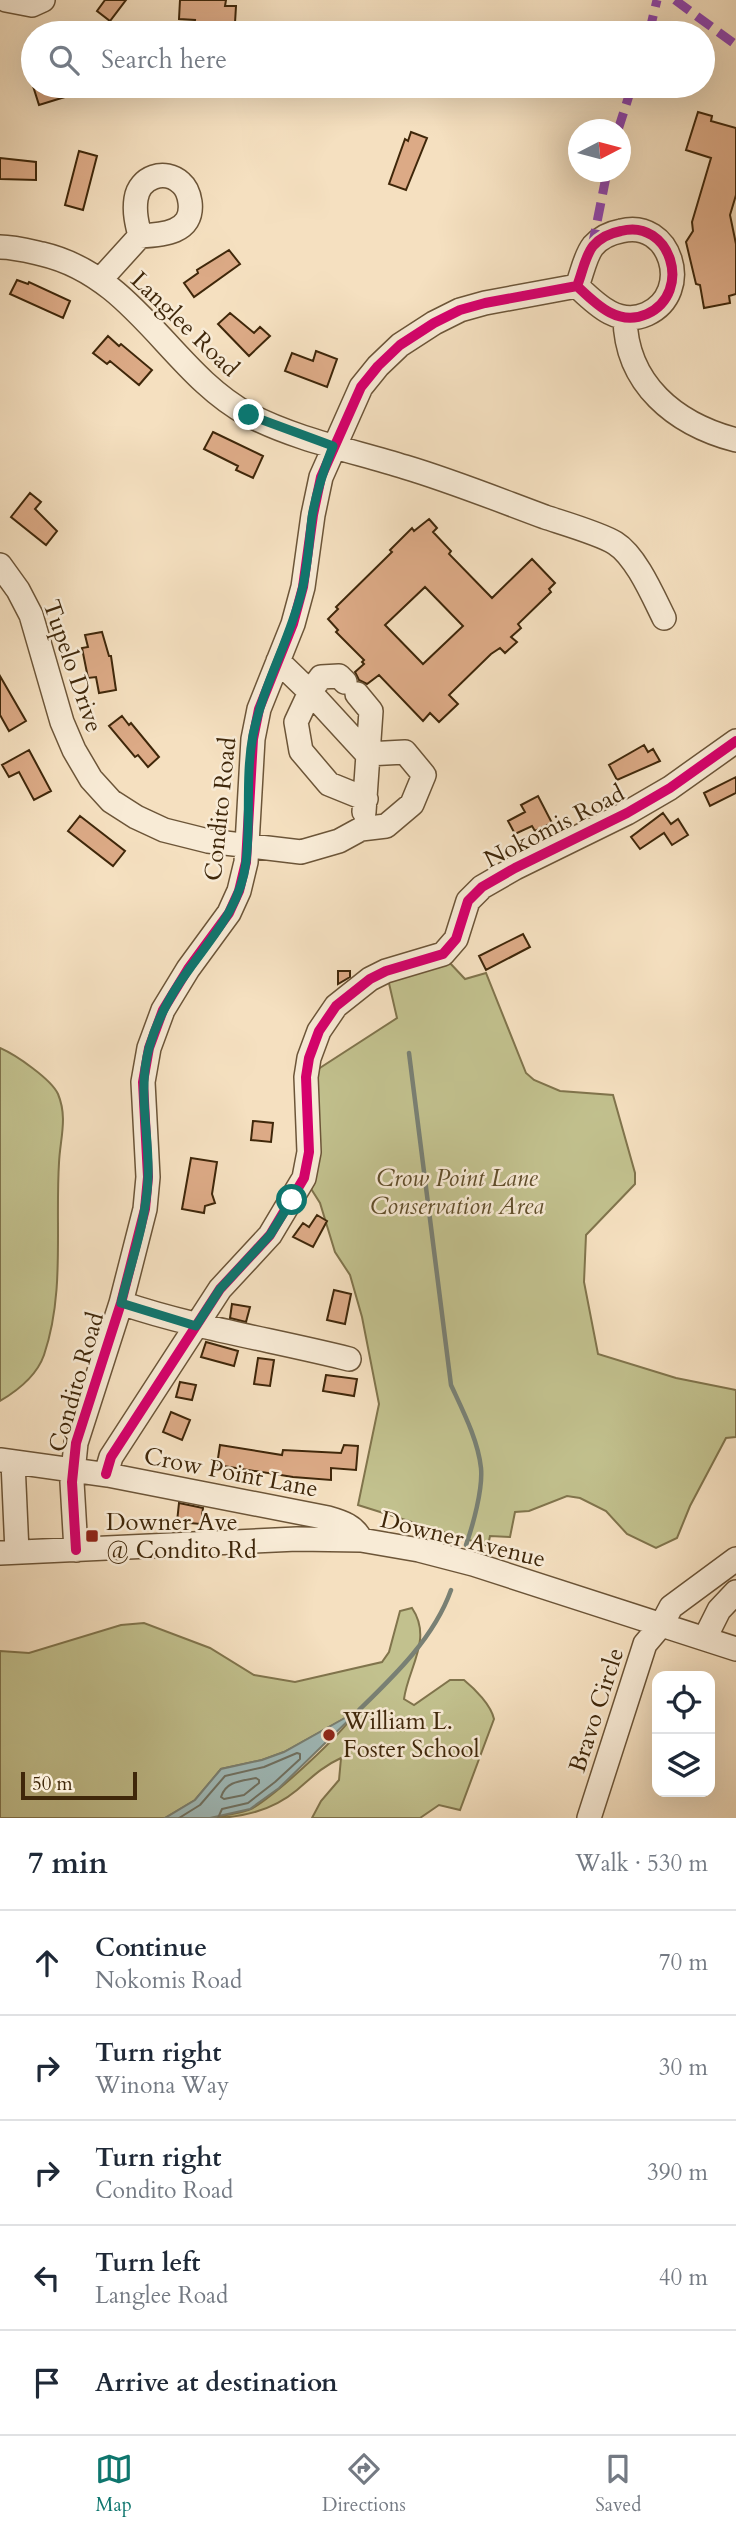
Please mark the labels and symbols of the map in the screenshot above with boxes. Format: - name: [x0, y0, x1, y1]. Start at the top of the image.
- north arrow: [568, 119, 631, 182]
- street label: Langlee Road: [123, 264, 246, 385]
- route end: [233, 399, 264, 430]
- street label: Tupelo Drive: [34, 596, 111, 737]
- street label: Condito Road: [197, 735, 244, 882]
- street label: Nokomis Road: [478, 777, 630, 876]
- park label: Crow Point Lane Conservation Area: [370, 1162, 544, 1223]
- route start: [276, 1184, 307, 1215]
- street label: Condito Road: [41, 1308, 112, 1456]
- street label: Crow Point Lane: [141, 1439, 321, 1506]
- street label: Downer Avenue: [377, 1503, 549, 1576]
- place label: Downer Ave @ Condito Rd: [106, 1506, 257, 1567]
- marker: Downer Ave @ Condito Rd: [84, 1528, 100, 1544]
- street label: Bravo Circle: [561, 1644, 632, 1777]
- place label: William L. Foster School: [342, 1705, 480, 1766]
- marker: William L. Foster School: [321, 1727, 337, 1743]
- scale bar: [21, 1769, 136, 1801]

